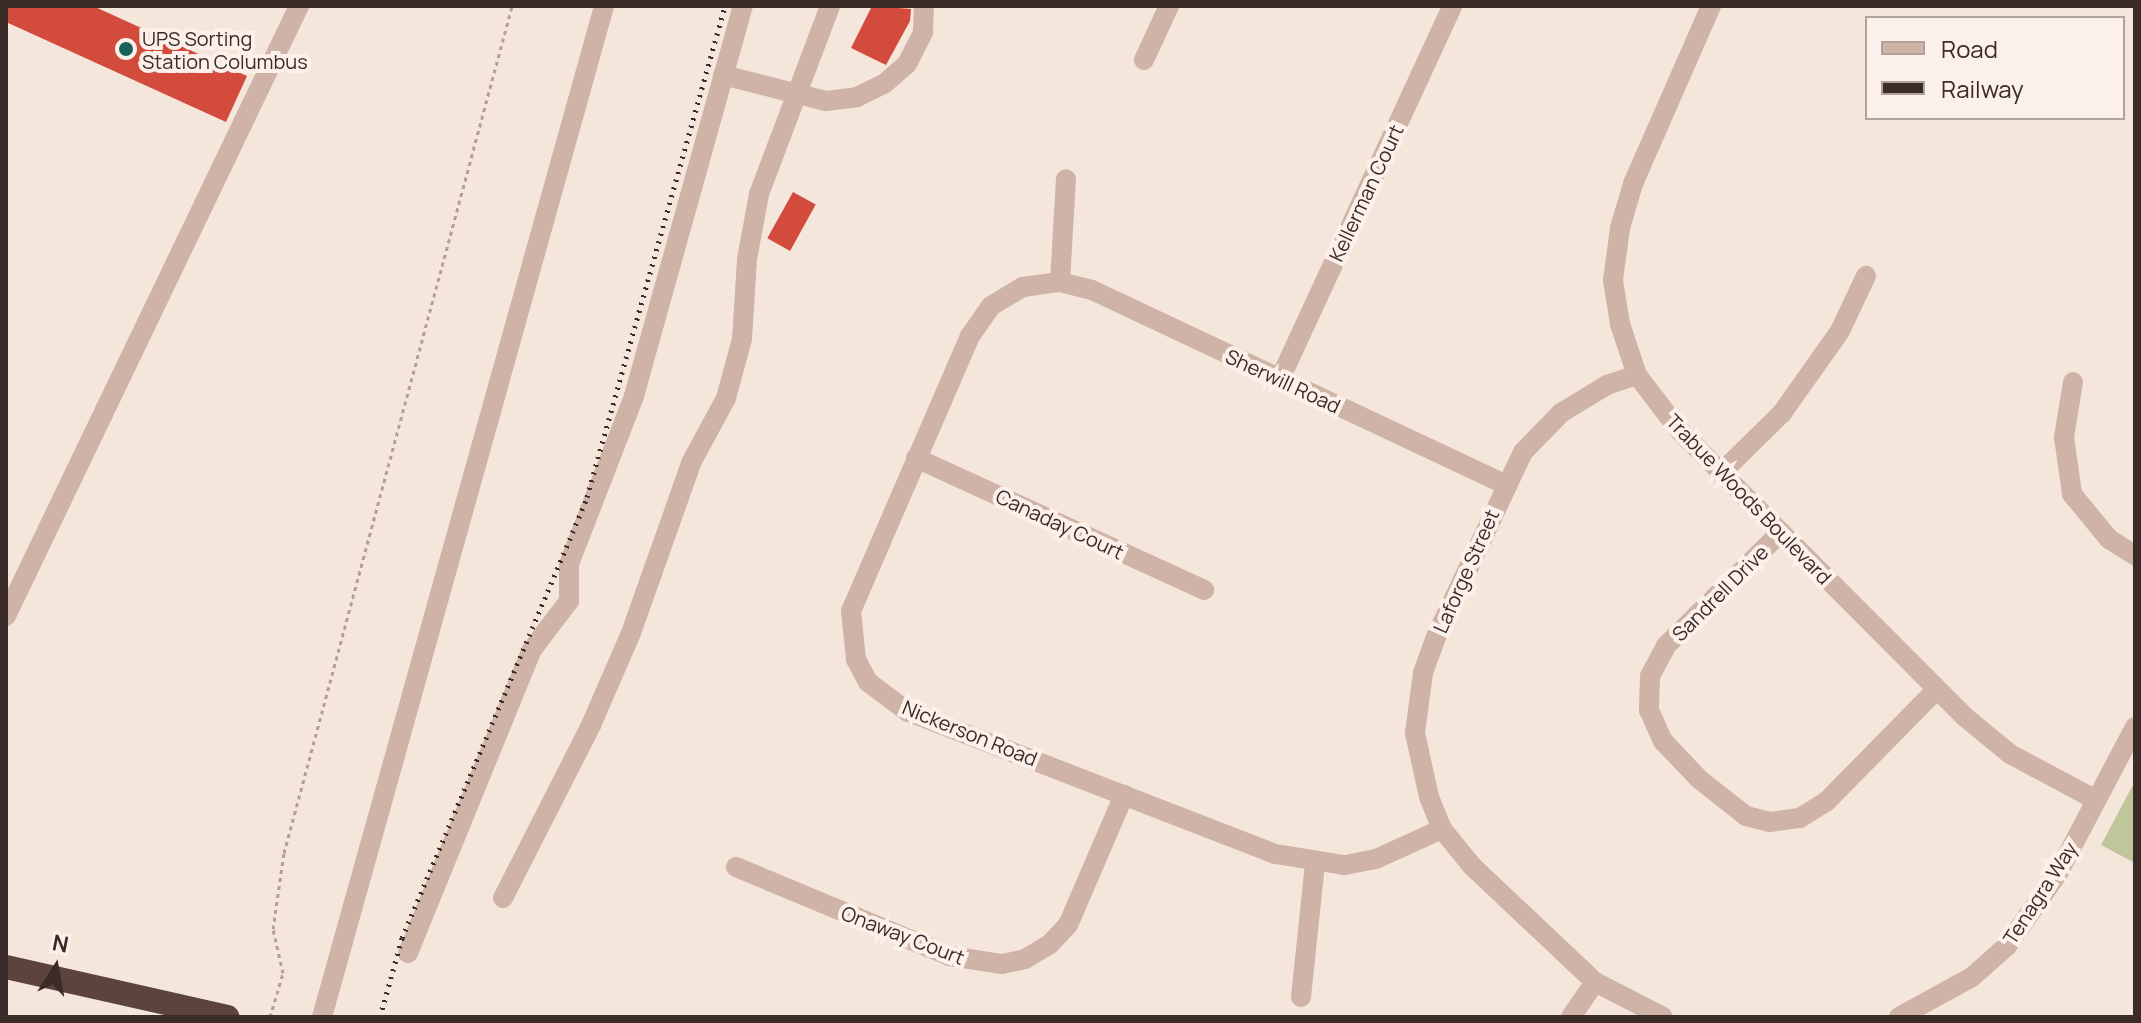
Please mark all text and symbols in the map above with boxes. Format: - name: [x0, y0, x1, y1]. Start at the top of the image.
- legend: [1865, 16, 2125, 120]
- place label: UPS Sorting Station Columbus: [142, 26, 308, 73]
- text: Road: [1941, 32, 1998, 65]
- marker: UPS Sorting Station Columbus: [117, 40, 135, 58]
- text: Railway: [1941, 72, 2024, 105]
- street label: Kellerman Court: [1324, 121, 1408, 265]
- street label: Sherwill Road: [1222, 344, 1344, 418]
- street label: Trabue Woods Boulevard: [1661, 409, 1837, 589]
- street label: Canaday Court: [992, 484, 1128, 564]
- street label: Laforge Street: [1428, 505, 1504, 637]
- street label: Sandrell Drive: [1667, 540, 1773, 646]
- street label: Nickerson Road: [899, 695, 1041, 771]
- street label: Tenagra Way: [1998, 837, 2082, 949]
- street label: Onaway Court: [838, 900, 968, 970]
- north arrow: [16, 927, 96, 1007]
- text: N: [50, 927, 71, 960]

